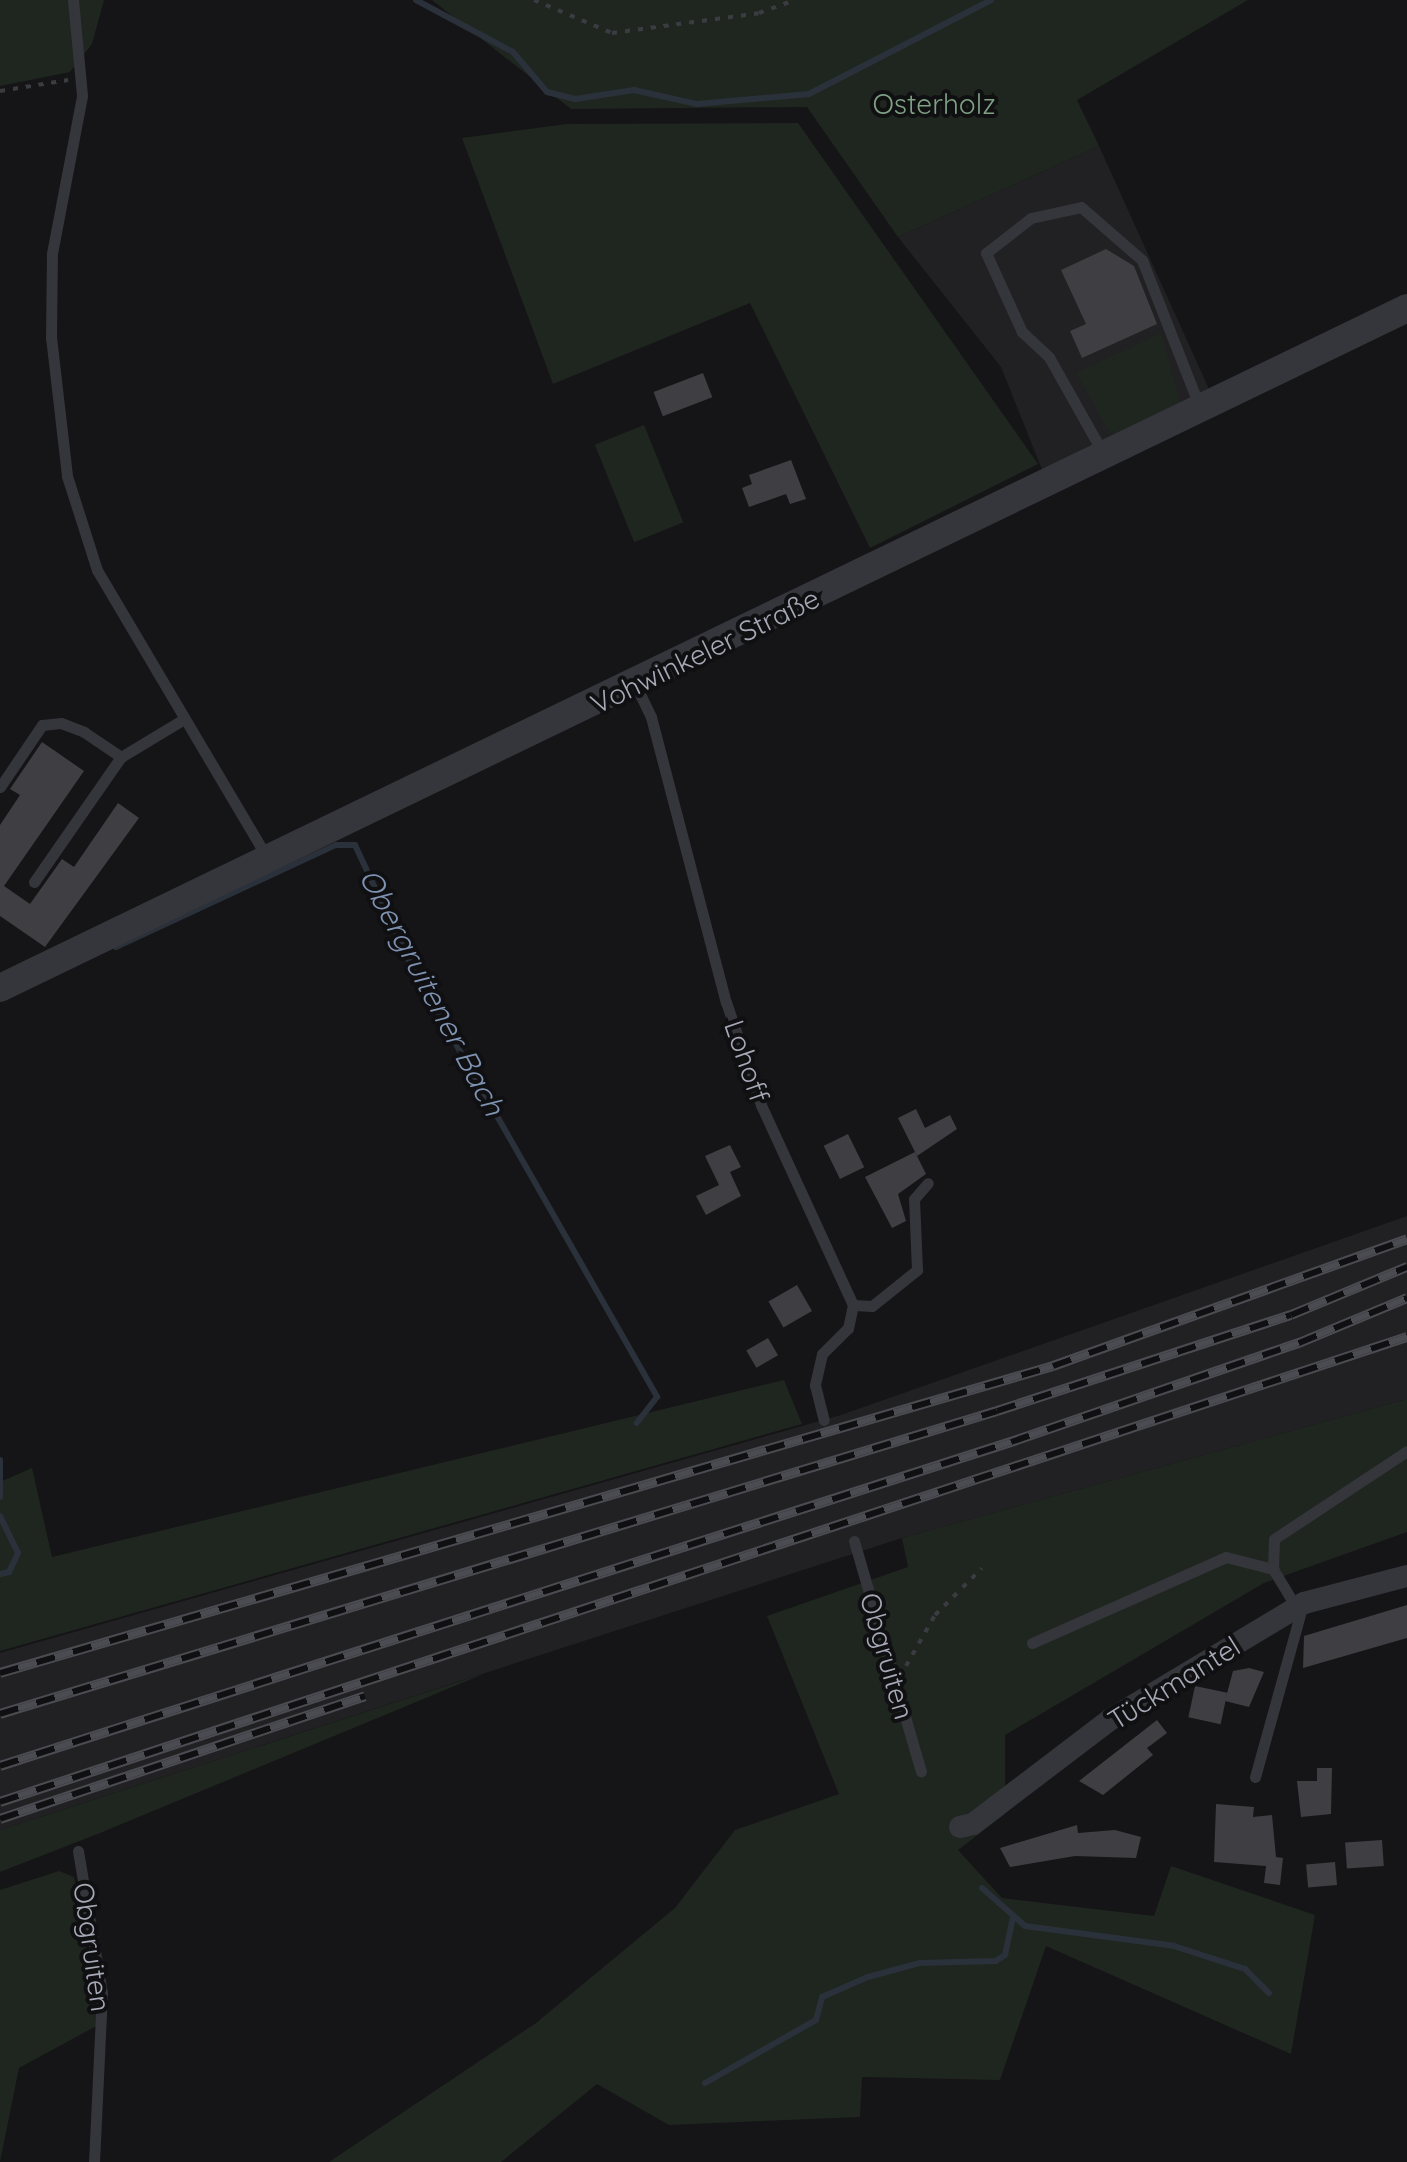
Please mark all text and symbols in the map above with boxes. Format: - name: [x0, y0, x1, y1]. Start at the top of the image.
- park label: Osterholz: [872, 87, 996, 121]
- street label: Vohwinkeler Straße: [585, 581, 825, 721]
- water label: Obergruitener Bach: [352, 862, 512, 1122]
- street label: Lohoff: [717, 1015, 777, 1107]
- street label: Obgruiten: [853, 1589, 921, 1723]
- street label: Tückmantel: [1102, 1629, 1246, 1737]
- street label: Obgruiten: [66, 1880, 118, 2014]

